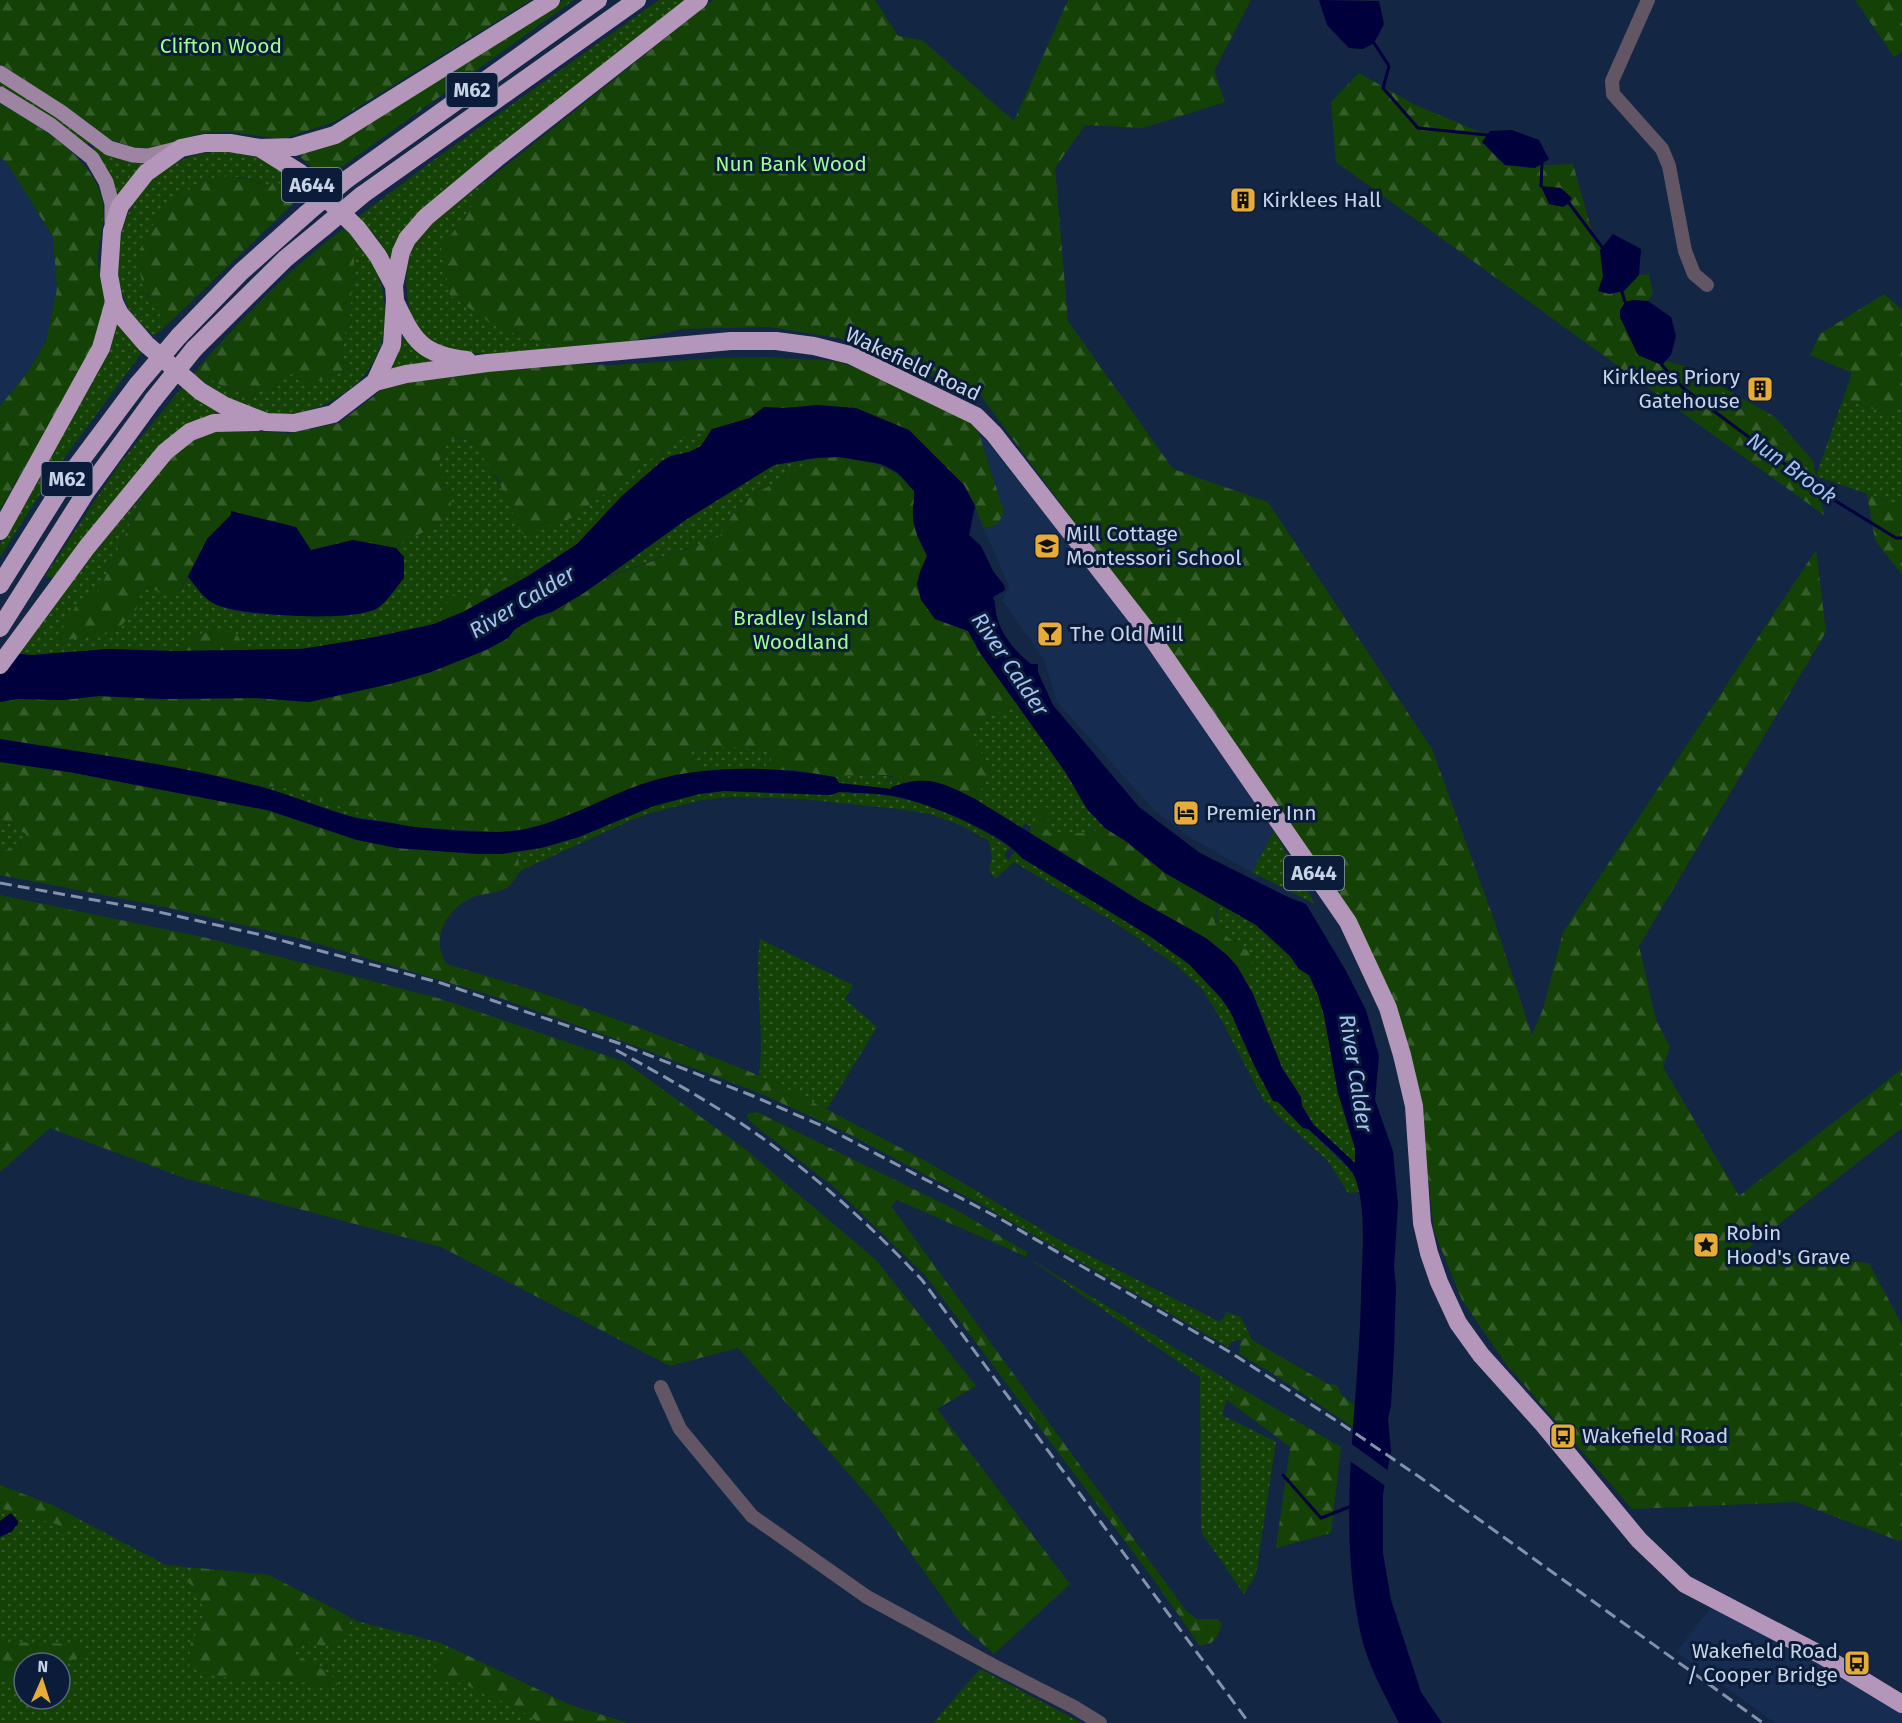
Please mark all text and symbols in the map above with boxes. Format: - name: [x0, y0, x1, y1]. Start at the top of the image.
- park label: Clifton Wood: [160, 33, 282, 59]
- road number: M62: [446, 73, 498, 107]
- park label: Nun Bank Wood: [715, 151, 867, 177]
- road number: A644: [282, 168, 342, 202]
- building icon: Kirklees Hall: [1228, 185, 1258, 215]
- place label: Kirklees Hall: [1262, 187, 1381, 213]
- street label: Wakefield Road: [841, 321, 985, 407]
- place label: Kirklees Priory Gatehouse: [1602, 364, 1741, 414]
- building icon: Kirklees Priory Gatehouse: [1745, 374, 1775, 404]
- water label: Nun Brook: [1742, 426, 1842, 510]
- road number: M62: [42, 462, 92, 496]
- place label: Mill Cottage Montessori School: [1066, 521, 1241, 571]
- school or university icon: Mill Cottage Montessori School: [1032, 531, 1062, 561]
- water label: River Calder: [464, 560, 580, 644]
- park label: Bradley Island Woodland: [733, 605, 869, 655]
- water label: River Calder: [966, 607, 1055, 721]
- bar icon: The Old Mill: [1035, 619, 1065, 649]
- place label: The Old Mill: [1070, 621, 1183, 647]
- hotel icon: Premier Inn: [1171, 798, 1201, 828]
- place label: Premier Inn: [1206, 800, 1317, 826]
- road number: A644: [1284, 856, 1344, 890]
- water label: River Calder: [1333, 1012, 1379, 1134]
- place label: Robin Hood's Grave: [1726, 1220, 1851, 1270]
- place icon: Robin Hood's Grave: [1691, 1230, 1721, 1260]
- bus stop icon: Wakefield Road: [1548, 1421, 1578, 1451]
- place label: Wakefield Road: [1582, 1423, 1728, 1449]
- place label: Wakefield Road / Cooper Bridge: [1687, 1638, 1838, 1688]
- bus stop icon: Wakefield Road / Cooper Bridge: [1842, 1648, 1872, 1678]
- north arrow: [12, 1651, 72, 1711]
- text: N: [37, 1657, 49, 1676]

